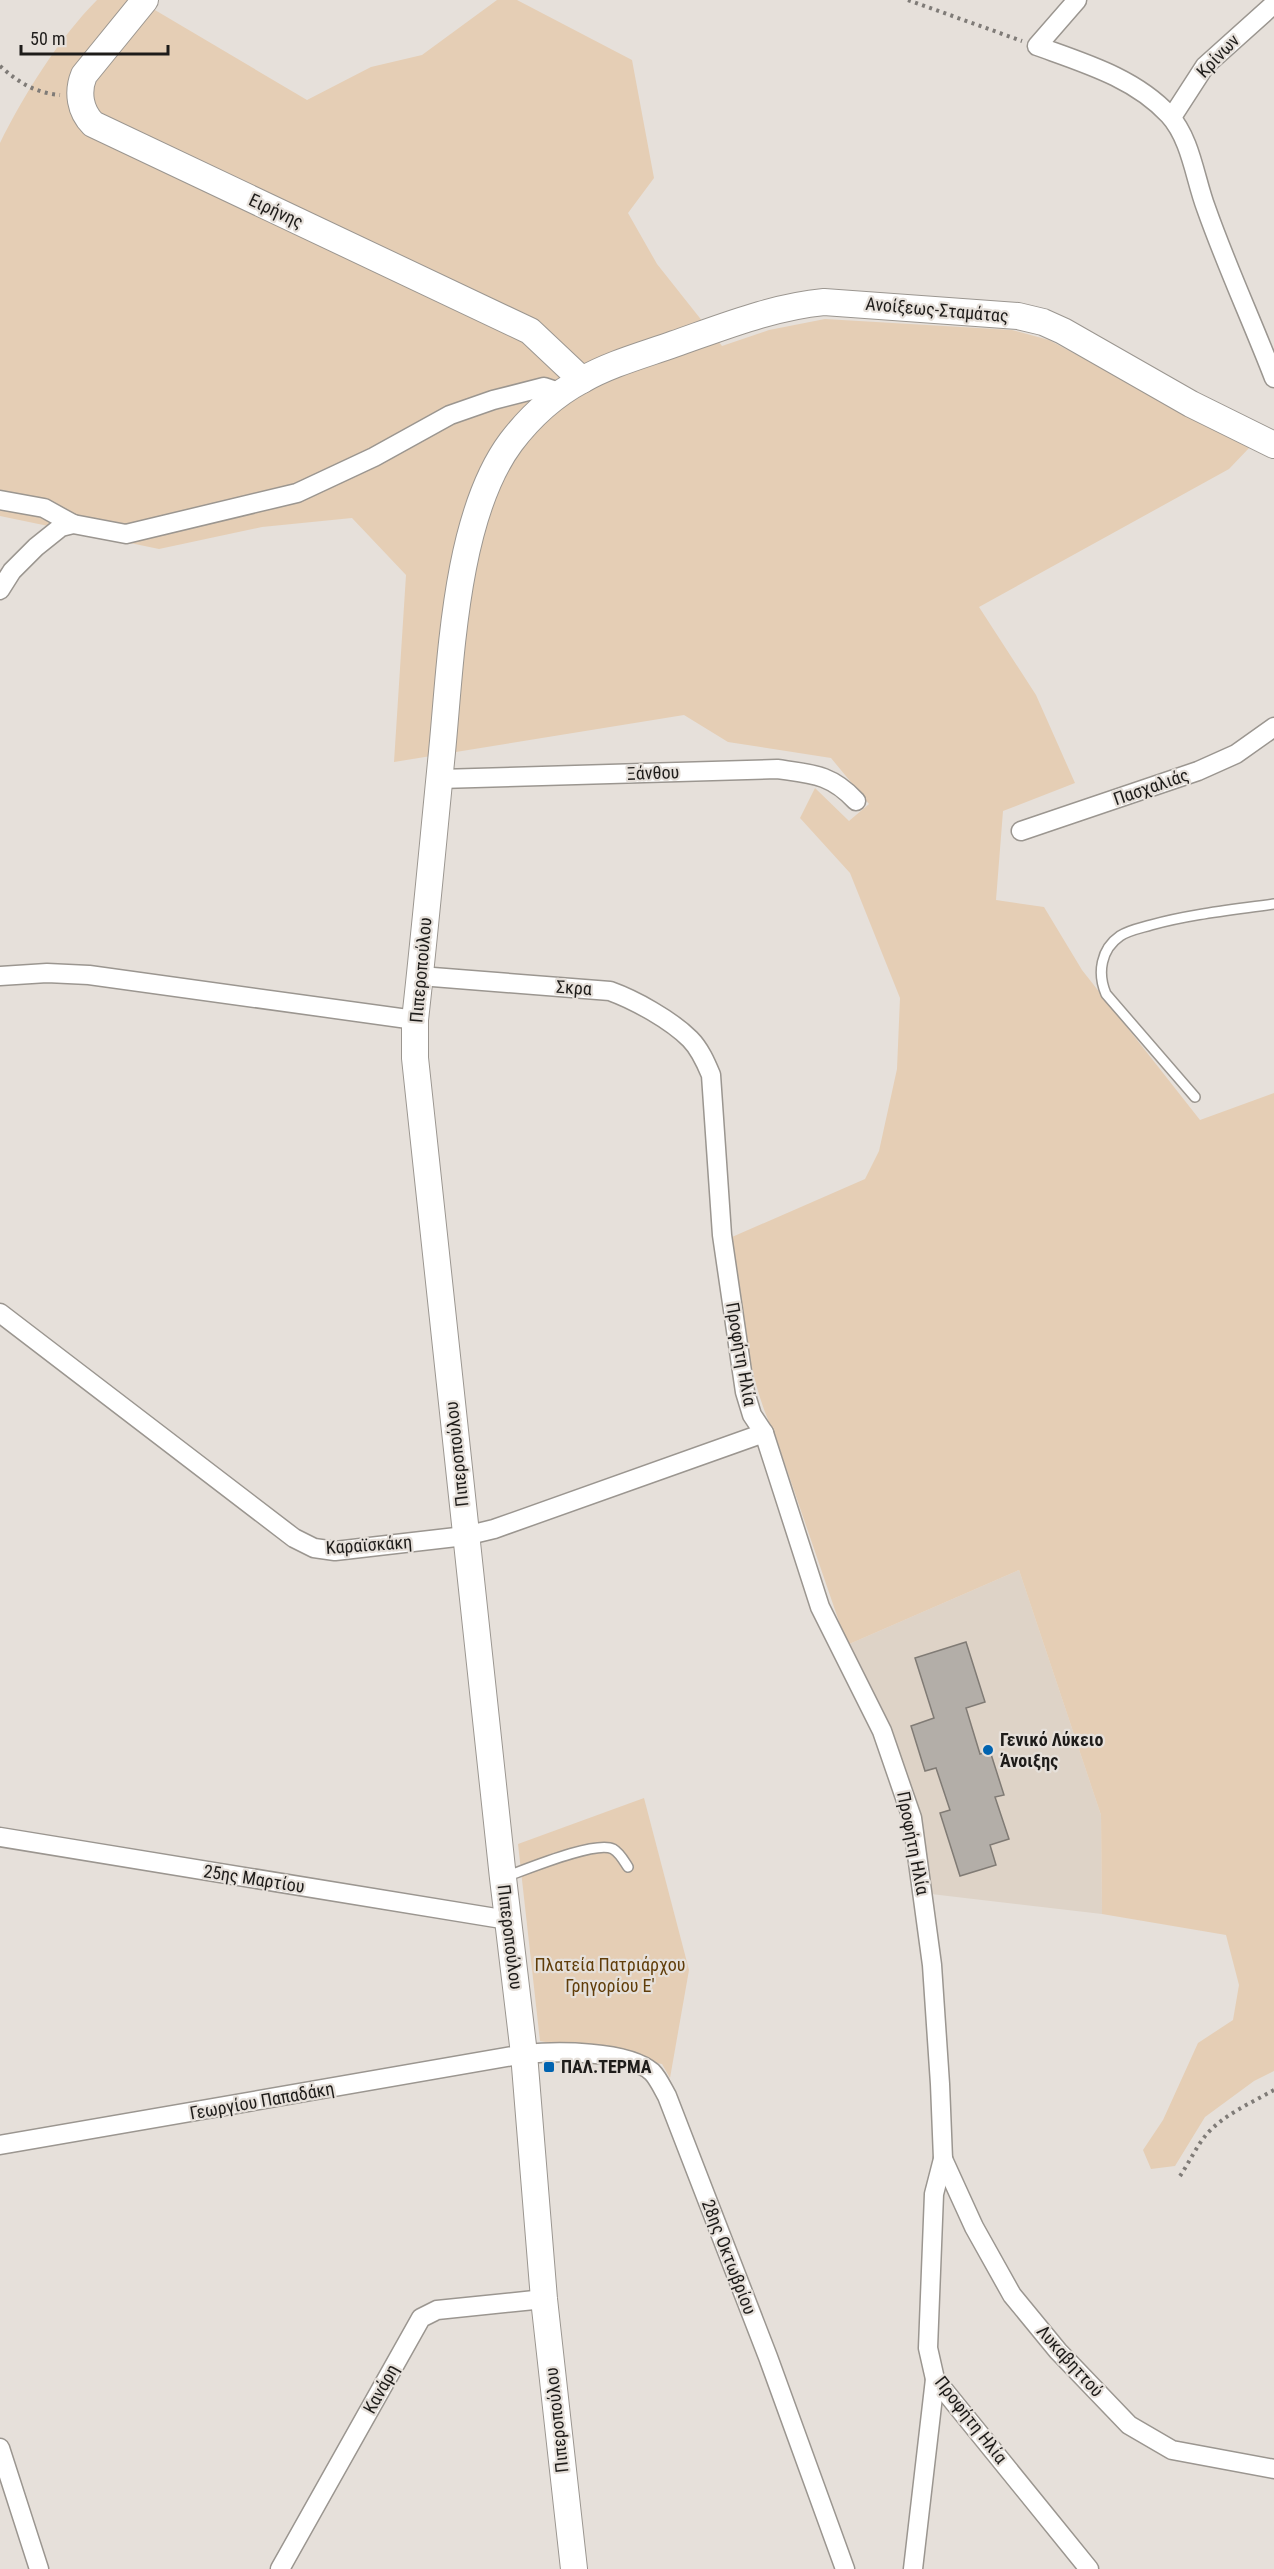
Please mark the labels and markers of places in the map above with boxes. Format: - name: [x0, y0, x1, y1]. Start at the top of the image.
- place label: Γενικό Λύκειο Άνοιξης: [1000, 1729, 1103, 1771]
- marker: Γενικό Λύκειο Άνοιξης: [981, 1743, 995, 1757]
- place label: ΠΑΛ.ΤΕΡΜΑ: [561, 2056, 652, 2077]
- marker: ΠΑΛ.ΤΕΡΜΑ: [542, 2060, 556, 2074]

